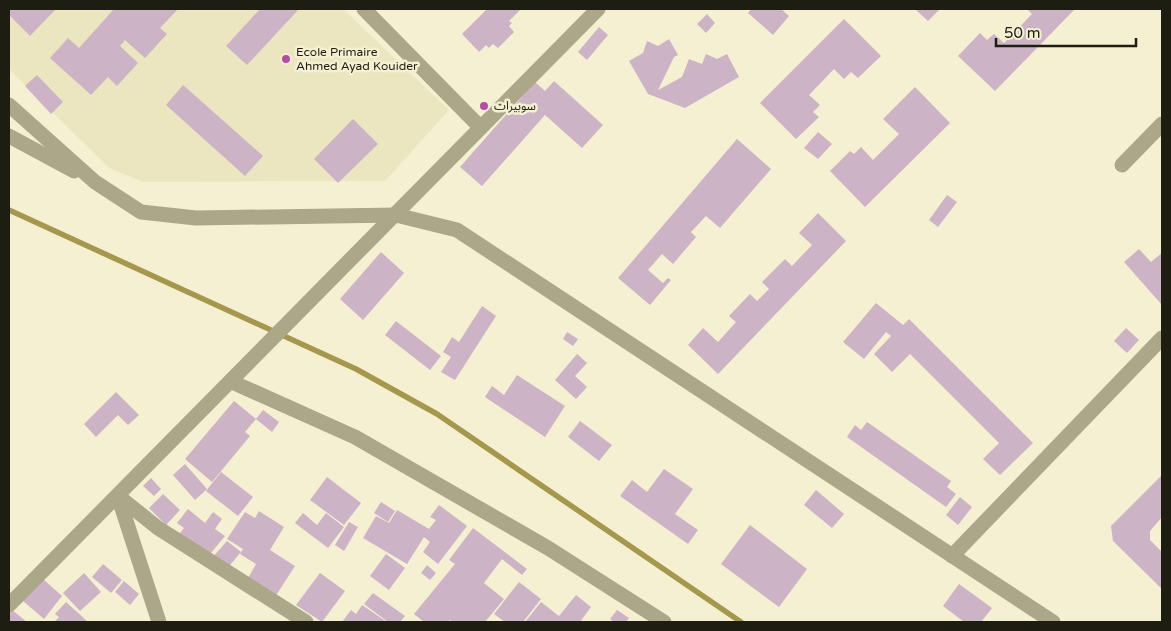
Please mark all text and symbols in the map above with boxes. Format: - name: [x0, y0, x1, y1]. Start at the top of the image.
- scale bar: [996, 15, 1136, 47]
- text: 50 m: [1004, 24, 1041, 42]
- place label: Ecole Primaire Ahmed Ayad Kouider: [296, 45, 418, 73]
- marker: Ecole Primaire Ahmed Ayad Kouider: [280, 53, 292, 65]
- place label: سوبيرات: [494, 99, 536, 113]
- marker: سوبيرات: [478, 100, 490, 112]

